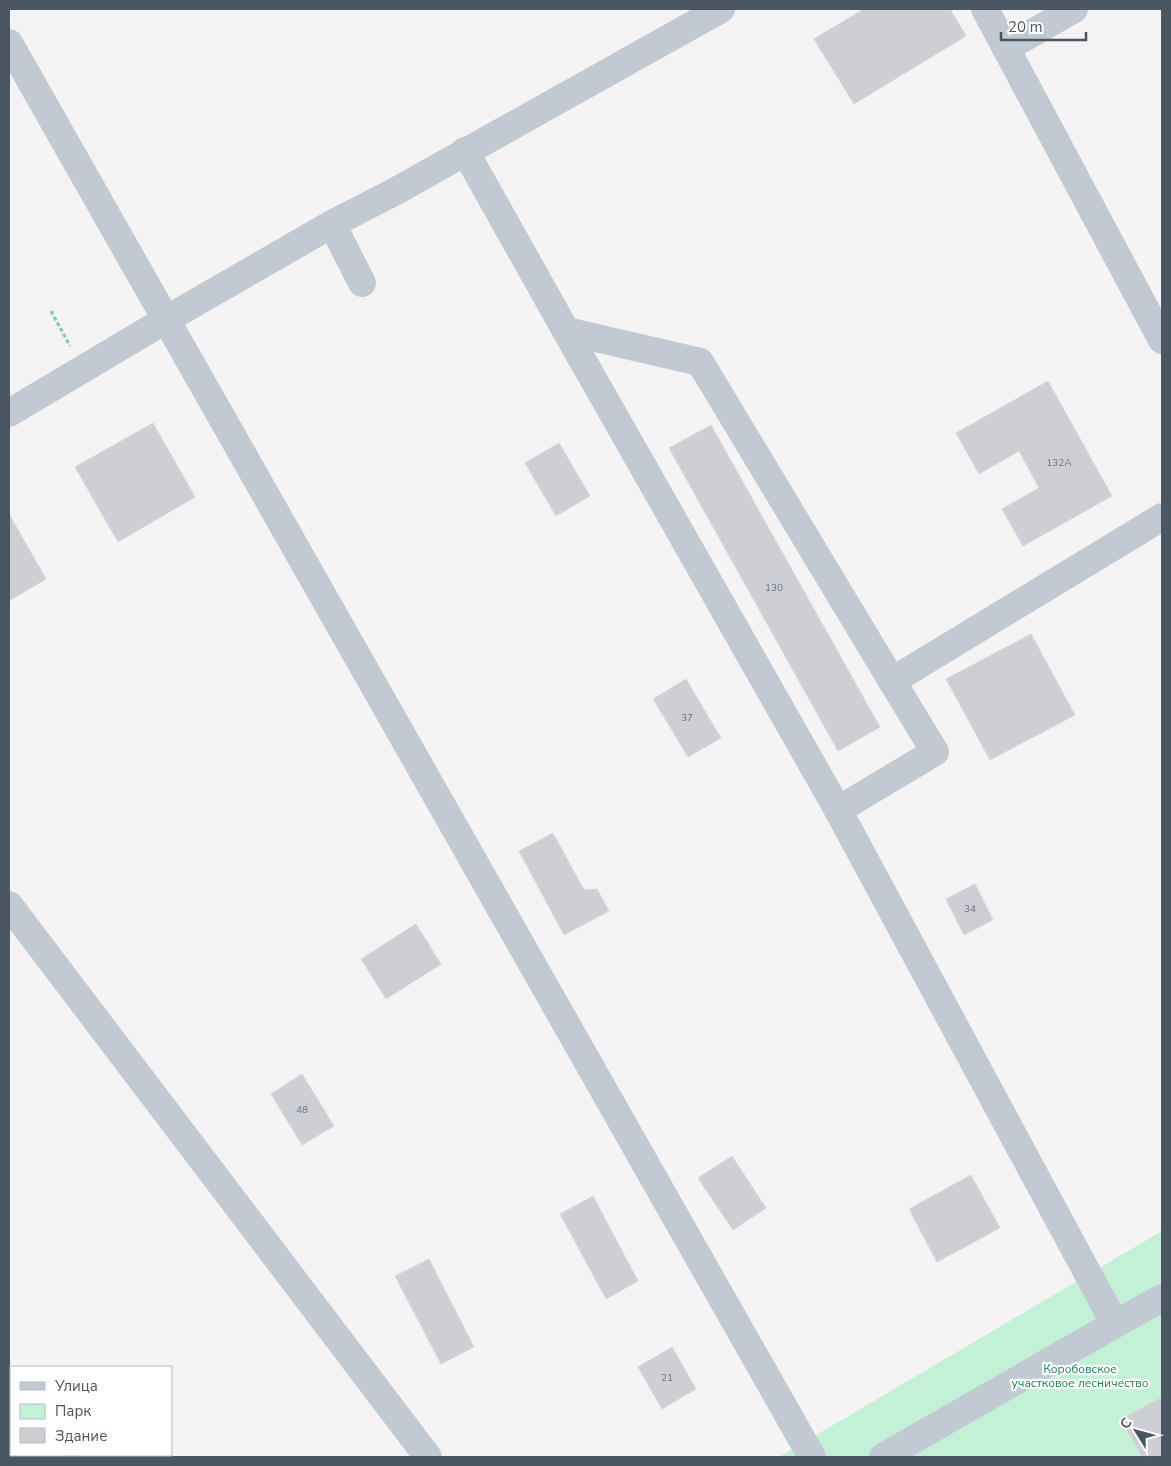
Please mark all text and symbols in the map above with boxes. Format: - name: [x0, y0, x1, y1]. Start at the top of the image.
- scale bar: [1001, 10, 1086, 42]
- text: 20 m: [1008, 17, 1043, 37]
- house number: 132А: [1046, 456, 1072, 470]
- house number: 130: [765, 581, 783, 595]
- house number: 37: [681, 711, 693, 725]
- house number: 34: [964, 902, 976, 916]
- house number: 48: [296, 1103, 308, 1117]
- park label: Коробовское участковое лесничество: [1011, 1361, 1149, 1391]
- legend: [10, 1366, 172, 1456]
- house number: 21: [661, 1371, 673, 1385]
- text: Улица: [54, 1376, 98, 1396]
- text: Парк: [55, 1401, 91, 1421]
- north arrow: [1111, 1406, 1161, 1456]
- text: С: [1116, 1414, 1137, 1433]
- text: Здание: [55, 1426, 107, 1446]

